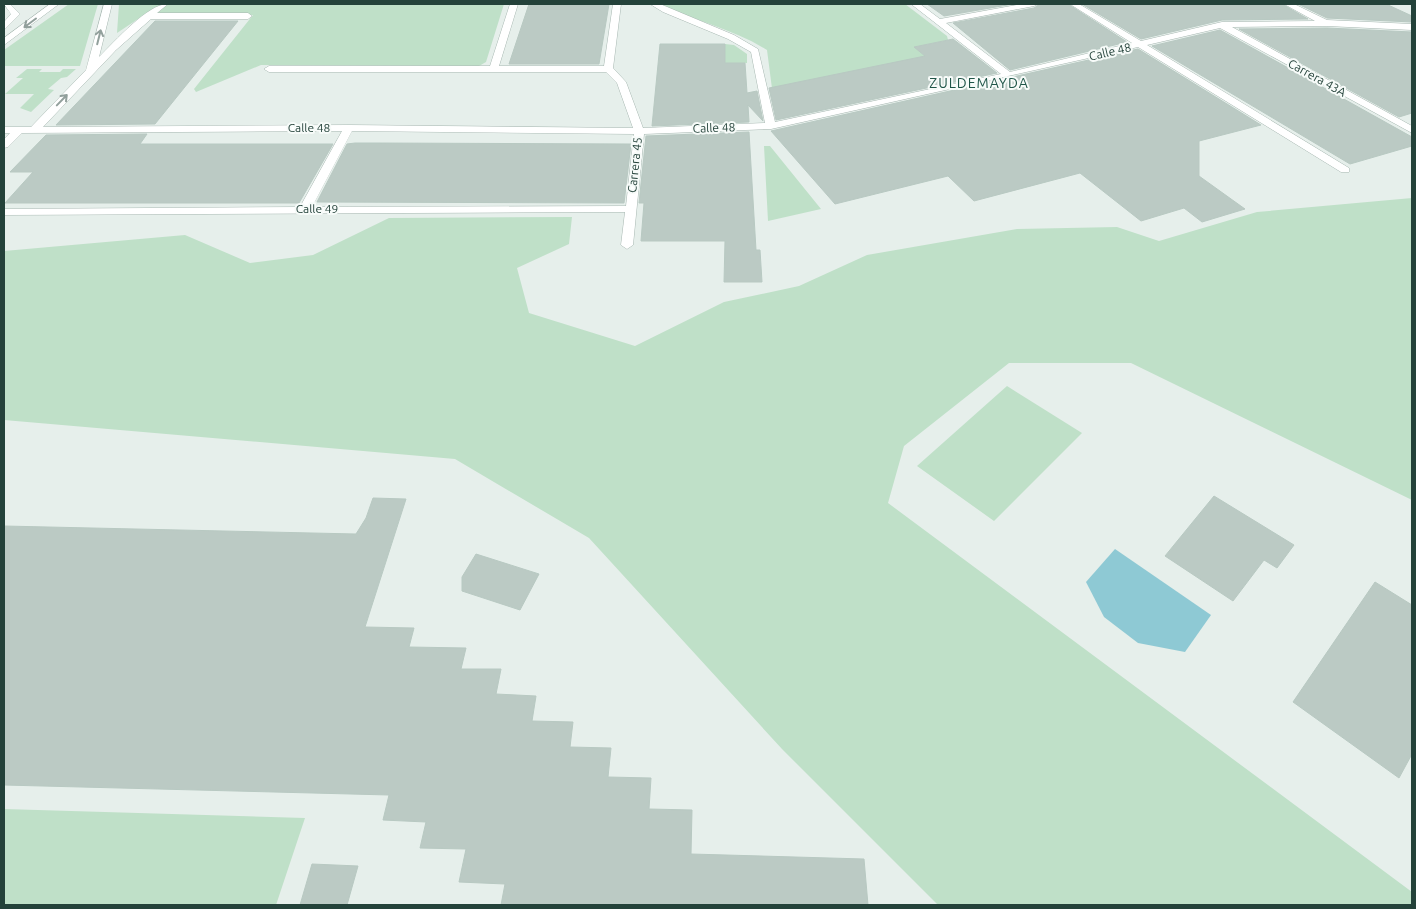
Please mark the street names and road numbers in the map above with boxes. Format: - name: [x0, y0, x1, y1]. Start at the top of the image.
- street label: Calle 48: [1088, 40, 1132, 63]
- street label: Carrera 43A: [1286, 56, 1349, 99]
- street label: Calle 48: [692, 120, 736, 135]
- street label: Calle 48: [288, 121, 331, 134]
- street label: Carrera 45: [625, 136, 644, 194]
- street label: Calle 49: [296, 202, 338, 215]

